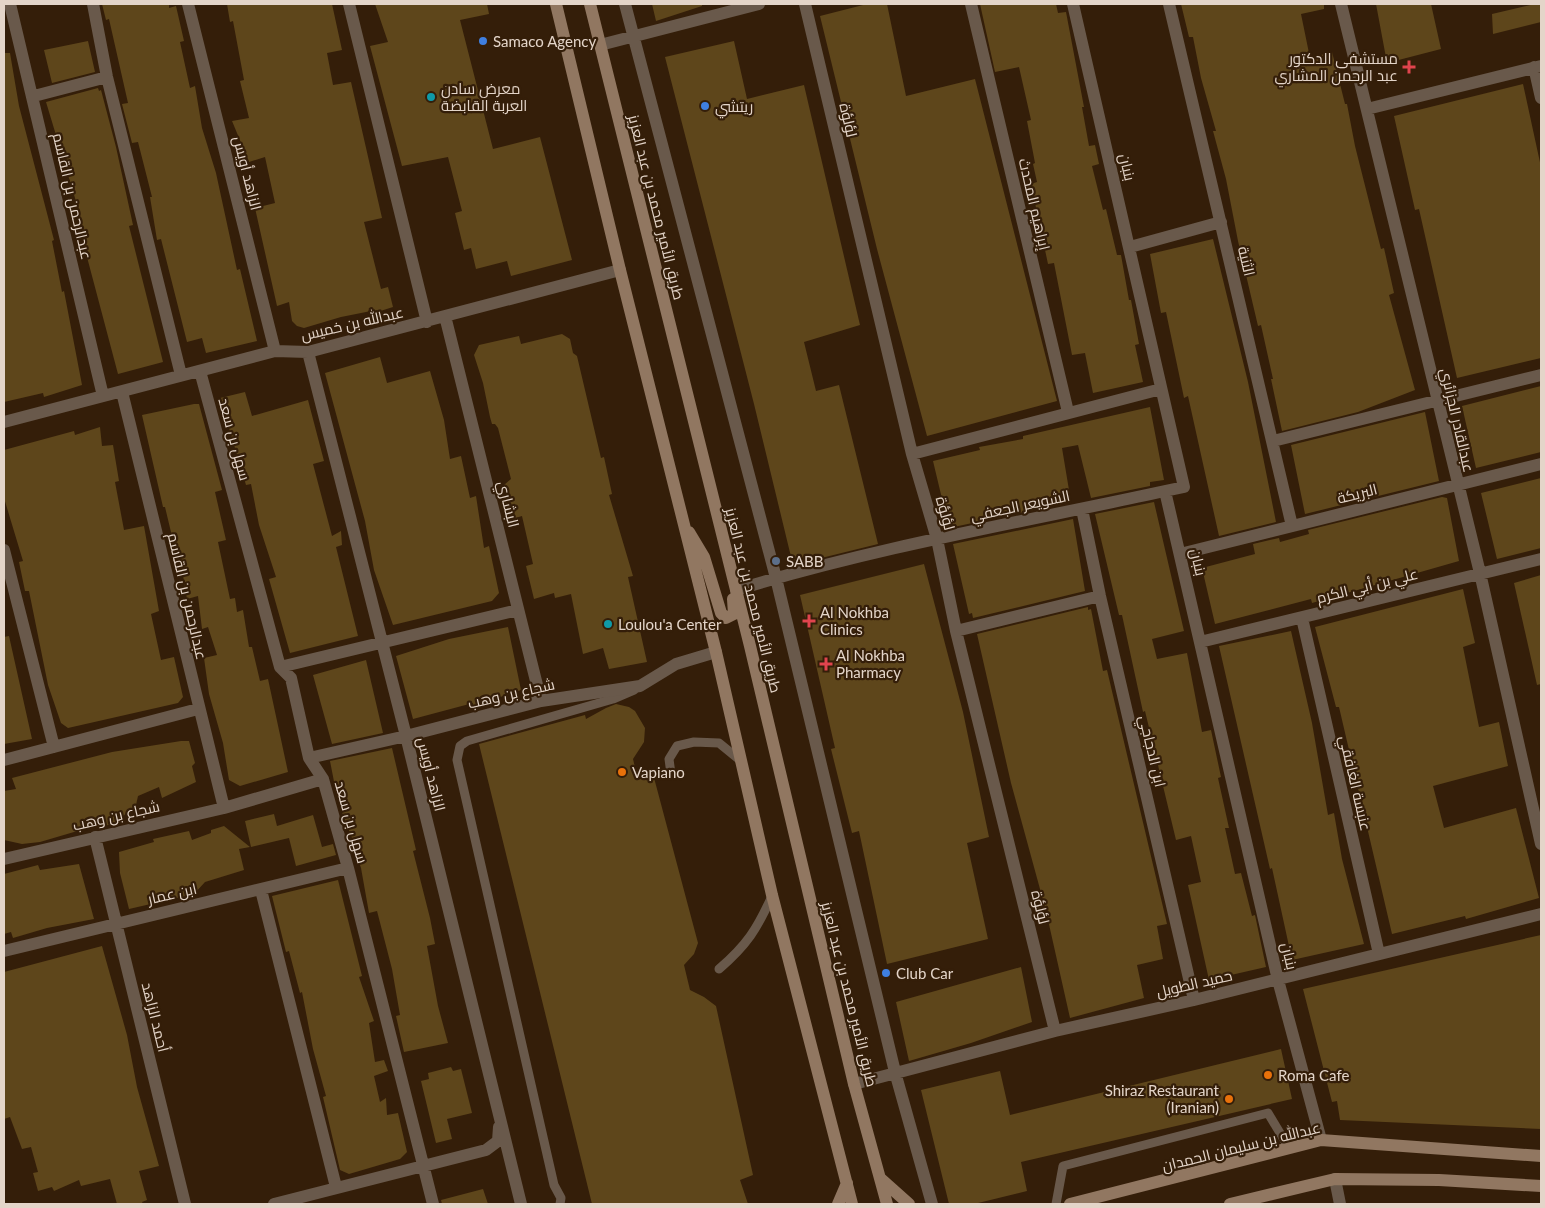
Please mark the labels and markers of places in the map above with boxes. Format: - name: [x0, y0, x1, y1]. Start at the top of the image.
- place label: Samaco Agency: [493, 32, 596, 50]
- marker: Samaco Agency: [477, 35, 489, 47]
- place label: مستشفى الدكتور عبد الرحمن المشاري: [1274, 49, 1398, 88]
- marker: مستشفى الدكتور عبد الرحمن المشاري: [1402, 60, 1416, 74]
- place label: معرض سادن العربة القابضة: [441, 79, 527, 115]
- marker: معرض سادن العربة القابضة: [425, 91, 437, 103]
- place label: ريتشي: [715, 97, 753, 119]
- marker: ريتشي: [699, 100, 711, 112]
- place label: SABB: [786, 552, 824, 570]
- marker: SABB: [770, 555, 782, 567]
- place label: Al Nokhba Clinics: [820, 603, 889, 638]
- marker: Al Nokhba Clinics: [802, 614, 816, 628]
- place label: Loulou'a Center: [618, 615, 722, 633]
- marker: Loulou'a Center: [602, 618, 614, 630]
- place label: Al Nokhba Pharmacy: [836, 646, 905, 681]
- marker: Al Nokhba Pharmacy: [820, 658, 832, 670]
- place label: Vapiano: [632, 763, 685, 781]
- marker: Vapiano: [616, 766, 628, 778]
- place label: Club Car: [896, 964, 954, 982]
- marker: Club Car: [880, 967, 892, 979]
- place label: Roma Cafe: [1278, 1066, 1349, 1084]
- marker: Roma Cafe: [1262, 1069, 1274, 1081]
- place label: Shiraz Restaurant (Iranian): [1105, 1081, 1220, 1116]
- marker: Shiraz Restaurant (Iranian): [1223, 1093, 1235, 1105]

